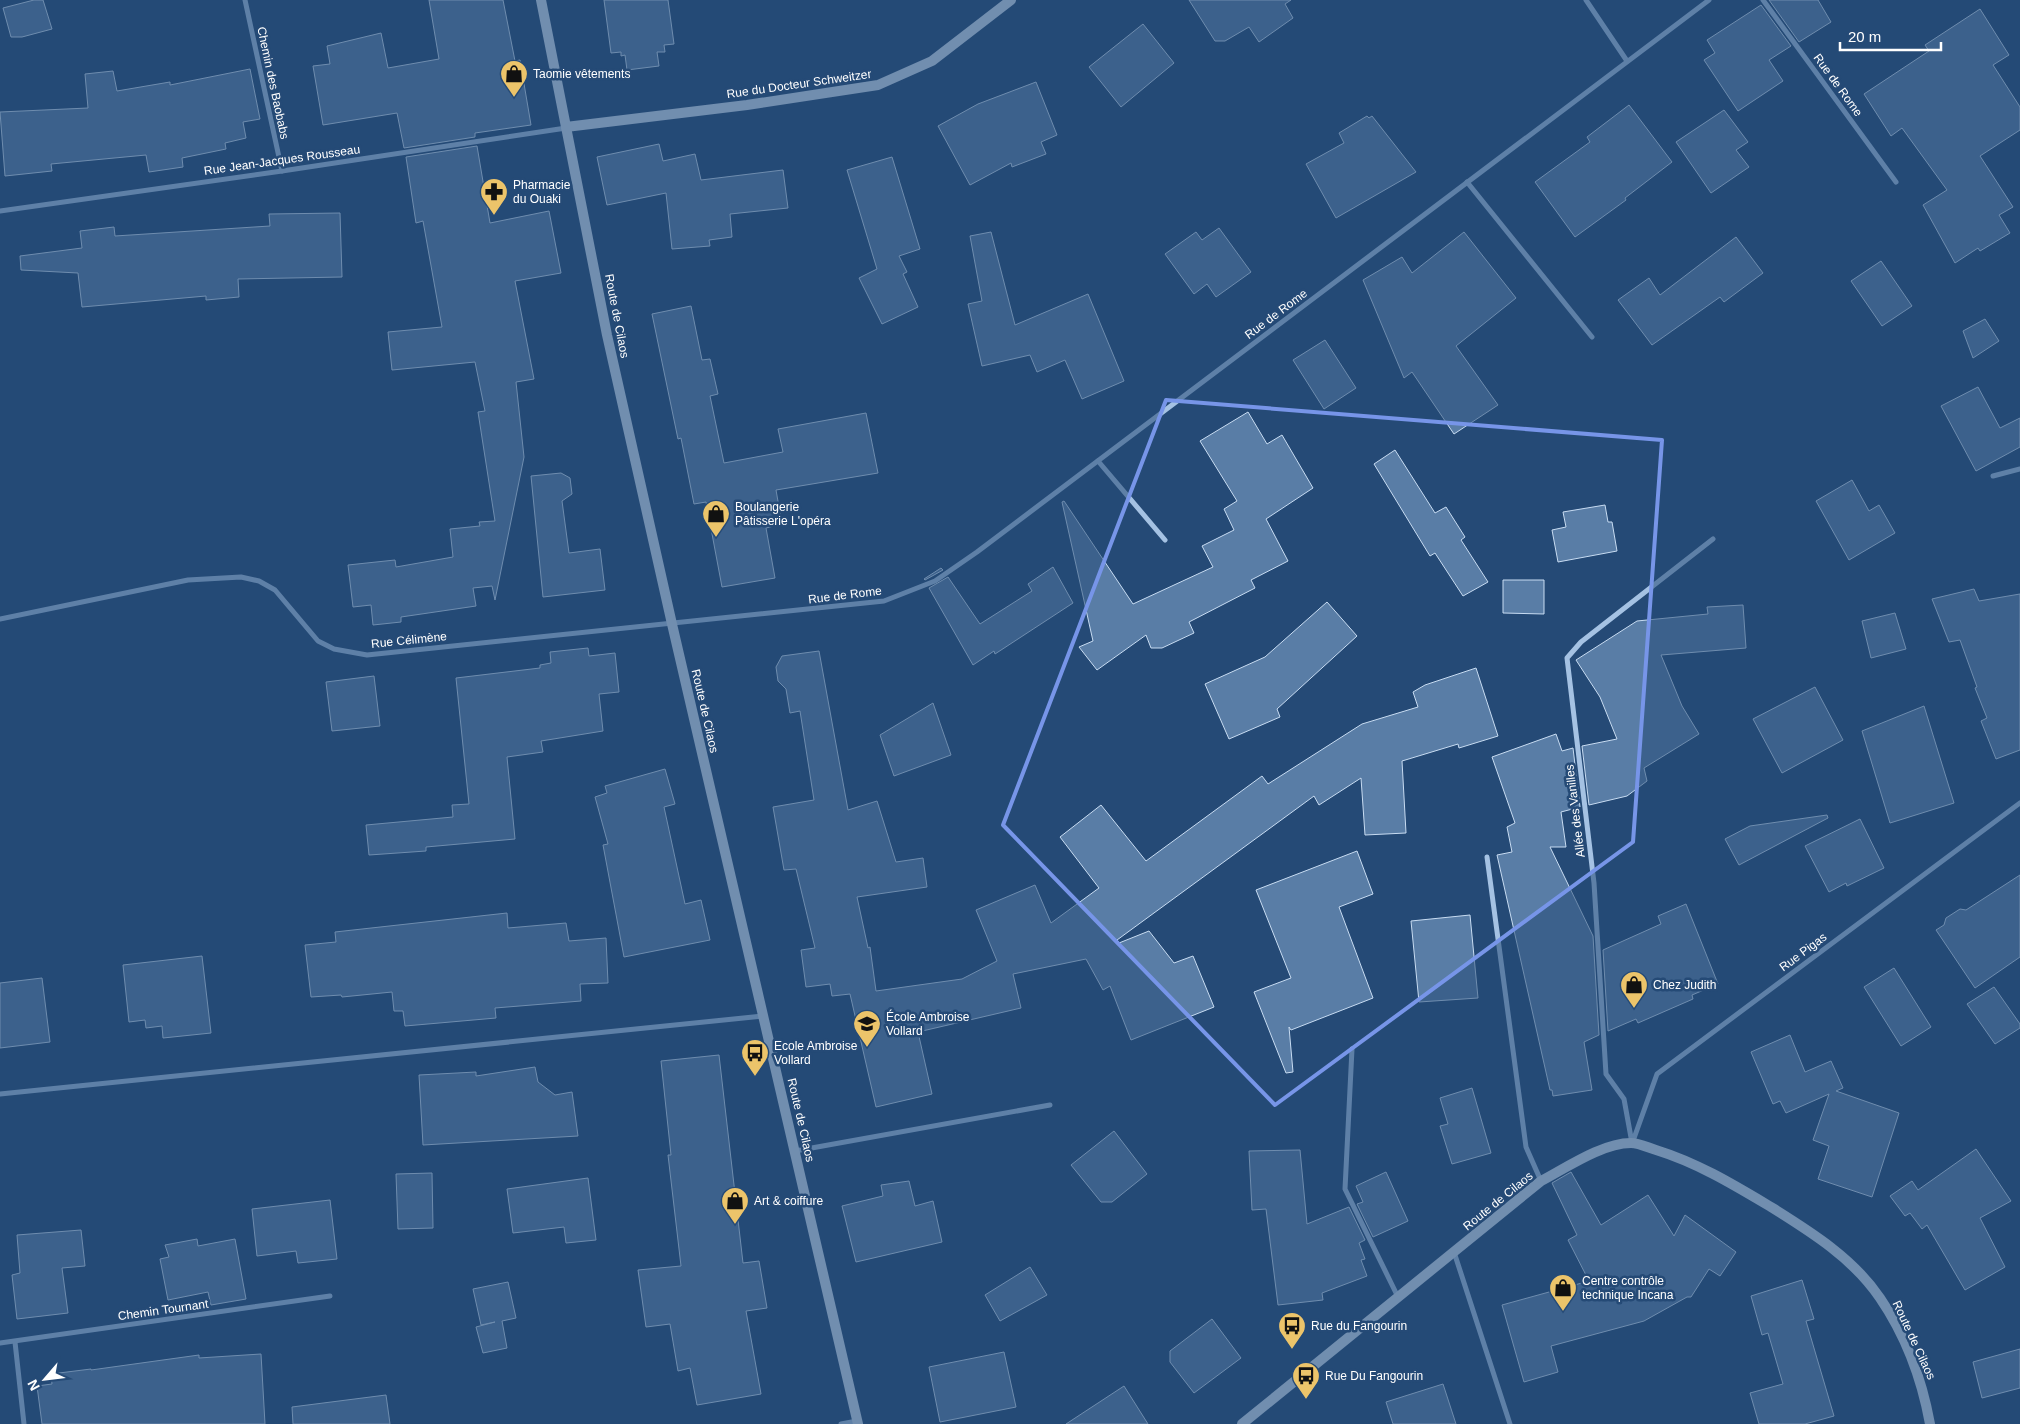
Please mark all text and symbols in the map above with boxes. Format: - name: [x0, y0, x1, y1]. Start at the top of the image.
- scale bar: [1840, 20, 1941, 52]
- street label: Chemin des Baobabs: [254, 25, 292, 141]
- text: 20 m: [1848, 28, 1881, 45]
- street label: Rue de Rome: [1811, 51, 1866, 119]
- shop icon: Taomie vêtements: [499, 59, 529, 98]
- place label: Taomie vêtements: [533, 67, 630, 81]
- street label: Rue du Docteur Schweitzer: [726, 67, 872, 101]
- street label: Rue Jean-Jacques Rousseau: [203, 142, 361, 178]
- pharmacy icon: Pharmacie du Ouaki: [479, 177, 509, 216]
- place label: Pharmacie du Ouaki: [513, 178, 571, 206]
- street label: Route de Cilaos: [602, 273, 632, 359]
- street label: Rue de Rome: [1242, 286, 1310, 342]
- shop icon: Boulangerie Pâtisserie L'opéra: [701, 499, 731, 538]
- place label: Boulangerie Pâtisserie L'opéra: [735, 500, 831, 528]
- street label: Rue de Rome: [807, 584, 883, 606]
- street label: Rue Célimène: [370, 629, 448, 651]
- street label: Route de Cilaos: [689, 668, 721, 754]
- street label: Allée des Vanilles: [1562, 764, 1588, 858]
- street label: Rue Pigas: [1777, 930, 1829, 974]
- shop icon: Chez Judith: [1619, 970, 1649, 1009]
- place label: Chez Judith: [1653, 978, 1716, 992]
- school or university icon: École Ambroise Vollard: [852, 1009, 882, 1048]
- place label: École Ambroise Vollard: [886, 1009, 970, 1038]
- bus stop icon: Ecole Ambroise Vollard: [740, 1038, 770, 1077]
- place label: Ecole Ambroise Vollard: [774, 1039, 858, 1067]
- street label: Route de Cilaos: [785, 1077, 817, 1163]
- street label: Route de Cilaos: [1460, 1169, 1536, 1233]
- shop icon: Art & coiffure: [720, 1186, 750, 1225]
- place label: Art & coiffure: [754, 1194, 823, 1208]
- shop icon: Centre contrôle technique Incana: [1548, 1273, 1578, 1312]
- place label: Centre contrôle technique Incana: [1582, 1274, 1674, 1302]
- street label: Chemin Tournant: [117, 1297, 210, 1323]
- street label: Route de Cilaos: [1890, 1298, 1938, 1382]
- bus stop icon: Rue du Fangourin: [1277, 1311, 1307, 1350]
- place label: Rue du Fangourin: [1311, 1319, 1407, 1333]
- north arrow: [20, 1354, 70, 1404]
- bus stop icon: Rue Du Fangourin: [1291, 1361, 1321, 1400]
- place label: Rue Du Fangourin: [1325, 1369, 1423, 1383]
- text: N: [24, 1377, 43, 1393]

